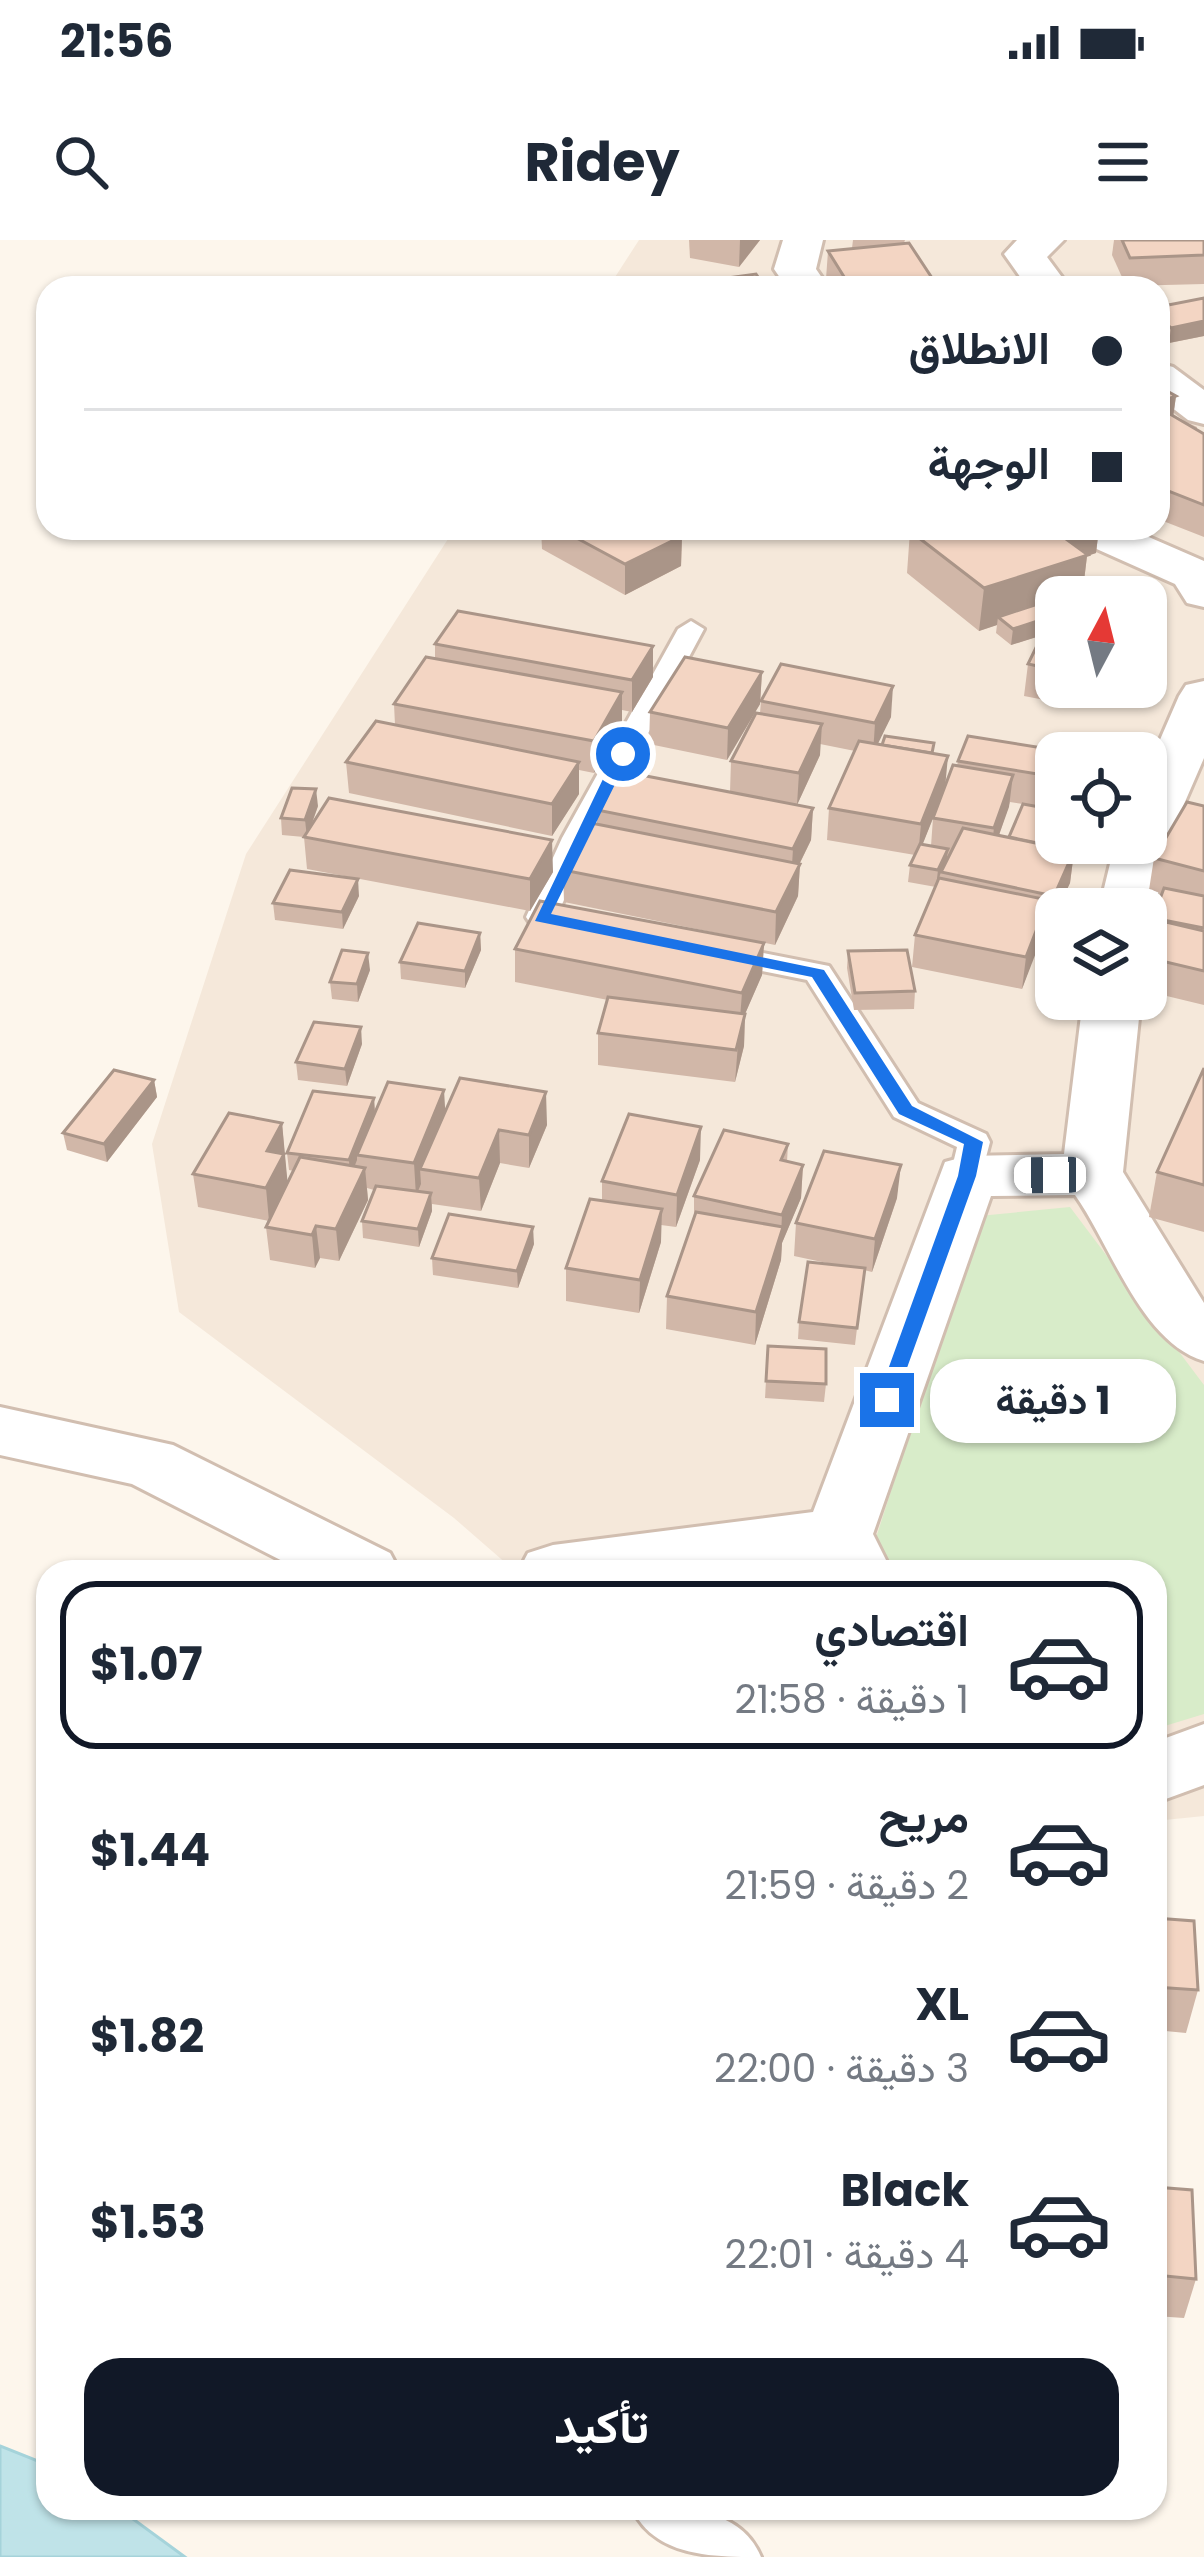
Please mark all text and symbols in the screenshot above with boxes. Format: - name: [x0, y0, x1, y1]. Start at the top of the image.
- text: 21:56: [60, 10, 173, 73]
- text: Ridey: [524, 124, 680, 200]
- icon: search: [48, 129, 114, 195]
- icon: menu: [1090, 129, 1156, 195]
- text: الانطلاق: [909, 317, 1050, 380]
- text: الوجهة: [928, 432, 1050, 495]
- north arrow: [1035, 576, 1167, 708]
- map controls: [1035, 576, 1167, 1020]
- route start: [596, 727, 650, 781]
- button: locate: [1035, 732, 1167, 864]
- button: layers: [1035, 888, 1167, 1020]
- car: [1014, 1156, 1086, 1194]
- callout: 1 دقيقة: [929, 1358, 1175, 1442]
- route end: [860, 1373, 914, 1427]
- text: 1 دقيقة: [996, 1373, 1110, 1428]
- text: اقتصادي: [814, 1599, 969, 1662]
- icon: car: [1005, 1611, 1113, 1719]
- text: $1.07: [90, 1633, 203, 1696]
- text: 1 دقيقة · 21:58: [734, 1672, 969, 1727]
- text: مريح: [878, 1785, 969, 1848]
- icon: car: [1005, 1797, 1113, 1905]
- text: $1.44: [90, 1819, 210, 1882]
- text: 2 دقيقة · 21:59: [725, 1858, 969, 1913]
- text: XL: [915, 1973, 969, 2036]
- icon: car: [1005, 1983, 1113, 2091]
- text: $1.82: [90, 2005, 204, 2068]
- text: 3 دقيقة · 22:00: [714, 2041, 969, 2096]
- text: Black: [840, 2159, 969, 2222]
- icon: car: [1005, 2169, 1113, 2277]
- text: $1.53: [90, 2191, 206, 2254]
- text: 4 دقيقة · 22:01: [725, 2227, 969, 2282]
- button: تأكيد: [84, 2358, 1119, 2496]

